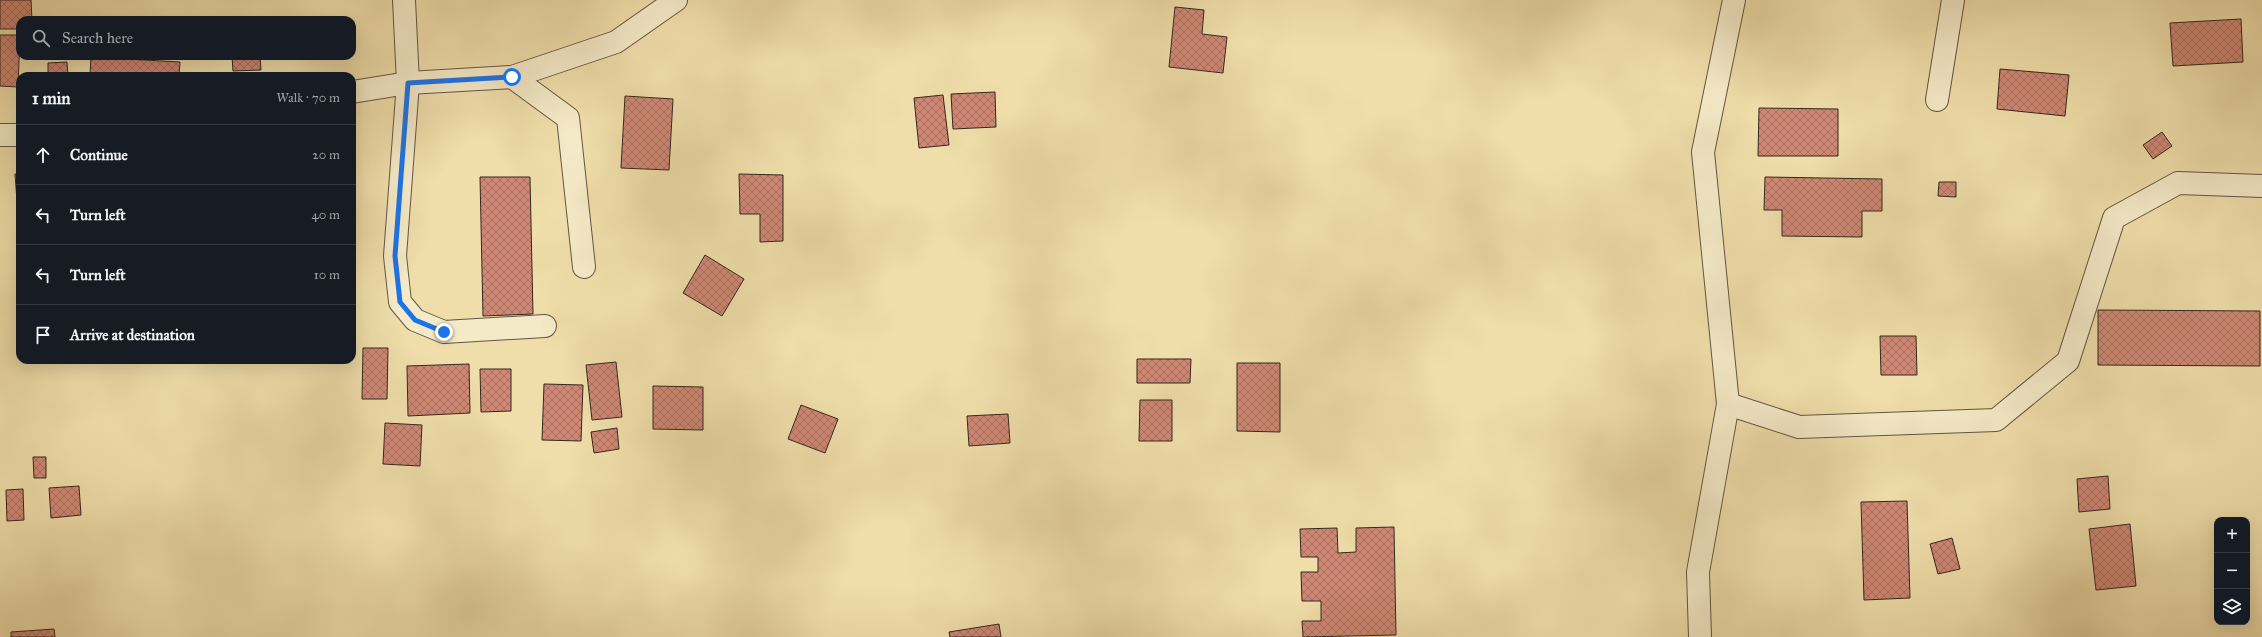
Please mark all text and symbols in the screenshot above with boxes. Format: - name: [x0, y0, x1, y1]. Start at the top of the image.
- search box: [16, 16, 356, 60]
- icon: search: [30, 27, 52, 49]
- text: Search here: [62, 29, 133, 47]
- route start: [503, 68, 521, 86]
- text: 1 min: [32, 88, 71, 109]
- text: Walk · 70 m: [277, 90, 340, 106]
- icon: ahead: [32, 144, 54, 166]
- text: Continue: [70, 146, 128, 164]
- text: 20 m: [312, 147, 340, 163]
- icon: left: [32, 204, 54, 226]
- text: Turn left: [70, 206, 126, 224]
- text: 40 m: [311, 207, 340, 223]
- icon: left: [32, 264, 54, 286]
- text: Turn left: [70, 266, 126, 284]
- text: 10 m: [314, 267, 340, 283]
- route end: [435, 323, 453, 341]
- icon: arrive: [32, 324, 54, 346]
- text: Arrive at destination: [70, 326, 195, 344]
- map controls: [2214, 517, 2250, 625]
- button: +: [2214, 517, 2250, 553]
- button: −: [2214, 553, 2250, 589]
- button: layers: [2214, 589, 2250, 625]

